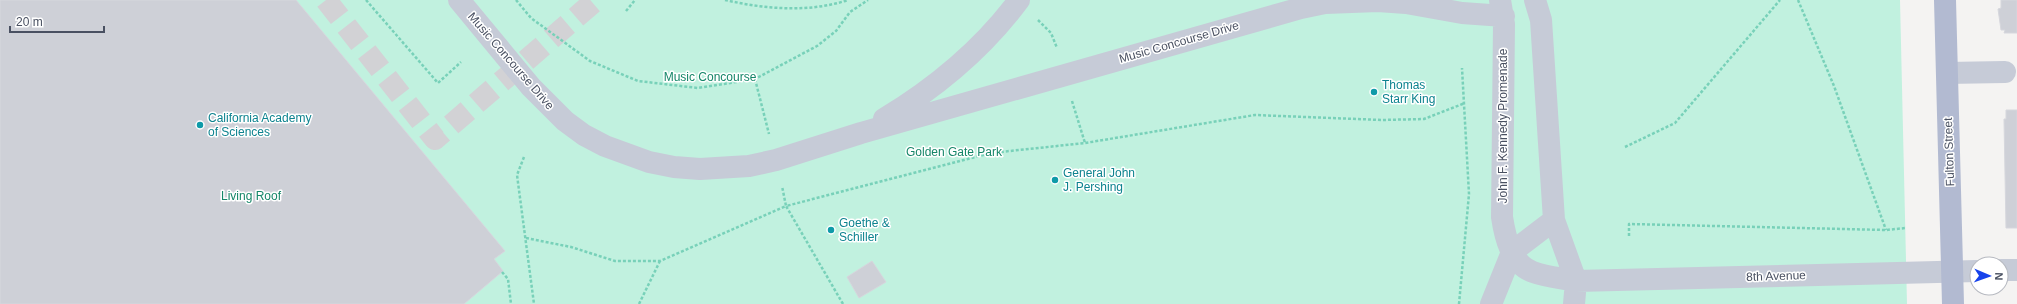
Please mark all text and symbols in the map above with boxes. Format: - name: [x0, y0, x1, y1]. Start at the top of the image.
- scale bar: [10, 8, 104, 34]
- street label: Music Concourse Drive: [465, 10, 557, 113]
- text: 20 m: [16, 15, 43, 29]
- street label: Music Concourse Drive: [1117, 18, 1241, 66]
- street label: John F. Kennedy Promenade: [1496, 48, 1510, 203]
- park label: Music Concourse: [664, 70, 757, 84]
- place label: Thomas Starr King: [1382, 78, 1435, 106]
- marker: Thomas Starr King: [1369, 87, 1379, 97]
- place label: California Academy of Sciences: [208, 111, 311, 139]
- street label: Fulton Street: [1941, 117, 1957, 187]
- marker: California Academy of Sciences: [195, 120, 205, 130]
- park label: Golden Gate Park: [906, 145, 1003, 159]
- place label: General John J. Pershing: [1063, 166, 1135, 194]
- marker: General John J. Pershing: [1050, 175, 1060, 185]
- park label: Living Roof: [221, 189, 282, 203]
- place label: Goethe & Schiller: [839, 216, 890, 244]
- marker: Goethe & Schiller: [826, 225, 836, 235]
- north arrow: [1969, 256, 2009, 296]
- street label: 8th Avenue: [1746, 268, 1806, 284]
- text: N: [1993, 272, 2005, 281]

